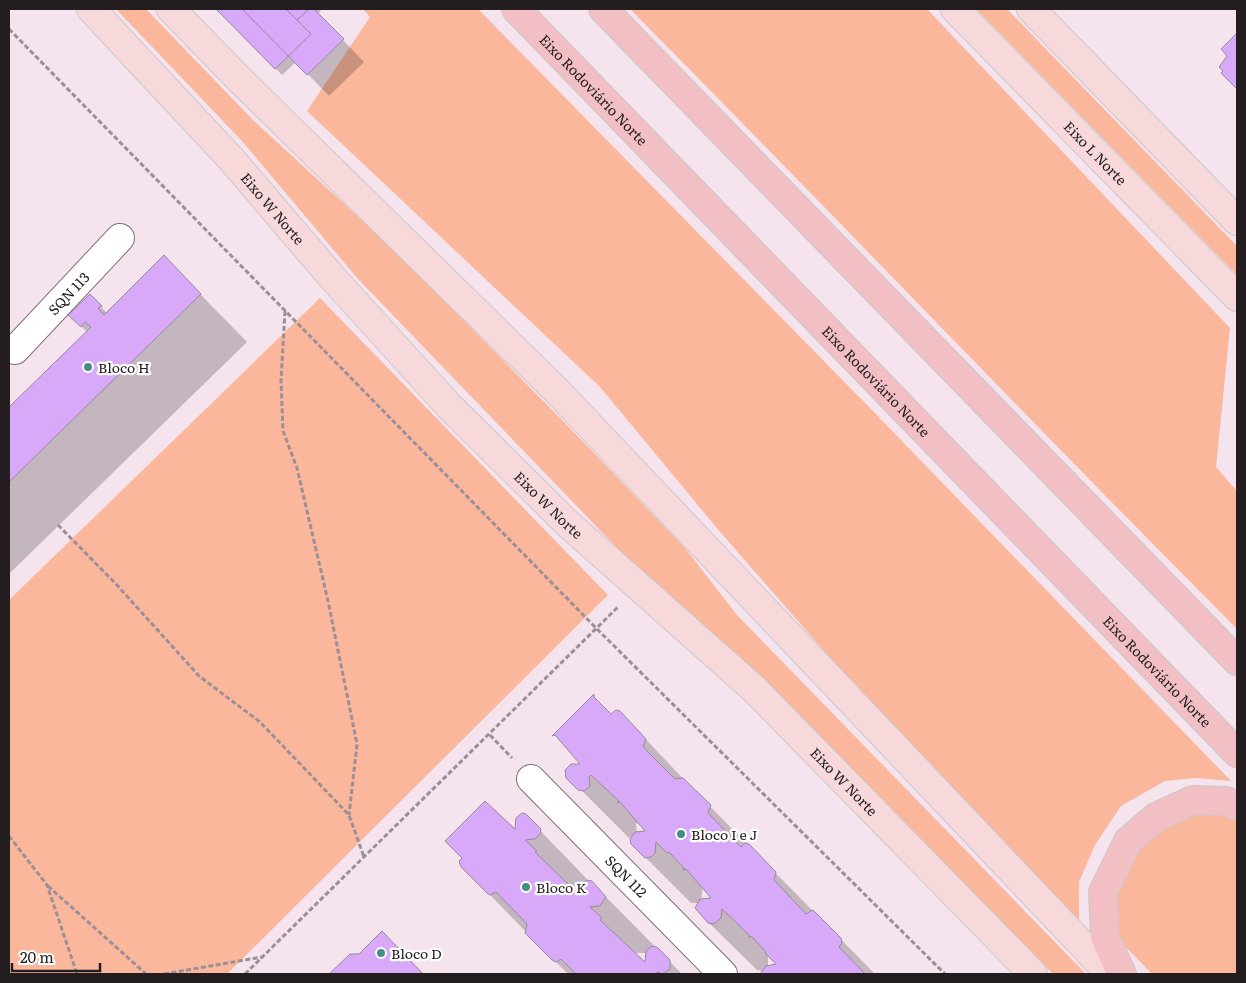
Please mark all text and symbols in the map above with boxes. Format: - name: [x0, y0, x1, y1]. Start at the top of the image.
- street label: Eixo Rodoviário Norte: [535, 29, 653, 150]
- street label: Eixo L Norte: [1060, 116, 1132, 189]
- street label: Eixo W Norte: [237, 168, 310, 249]
- street label: SQN 113: [43, 267, 94, 319]
- street label: Eixo Rodoviário Norte: [818, 321, 935, 441]
- place label: Bloco H: [98, 357, 150, 377]
- marker: Bloco H: [82, 361, 94, 373]
- street label: Eixo W Norte: [510, 466, 588, 543]
- street label: Eixo Rodoviário Norte: [1099, 611, 1216, 731]
- street label: Eixo W Norte: [806, 742, 883, 820]
- place label: Bloco I e J: [691, 824, 758, 844]
- marker: Bloco I e J: [675, 828, 687, 840]
- street label: SQN 112: [601, 850, 652, 901]
- place label: Bloco K: [536, 877, 587, 897]
- marker: Bloco K: [520, 881, 532, 893]
- scale bar: [12, 940, 100, 972]
- place label: Bloco D: [391, 943, 442, 963]
- text: 20 m: [20, 945, 54, 968]
- marker: Bloco D: [375, 947, 387, 959]

